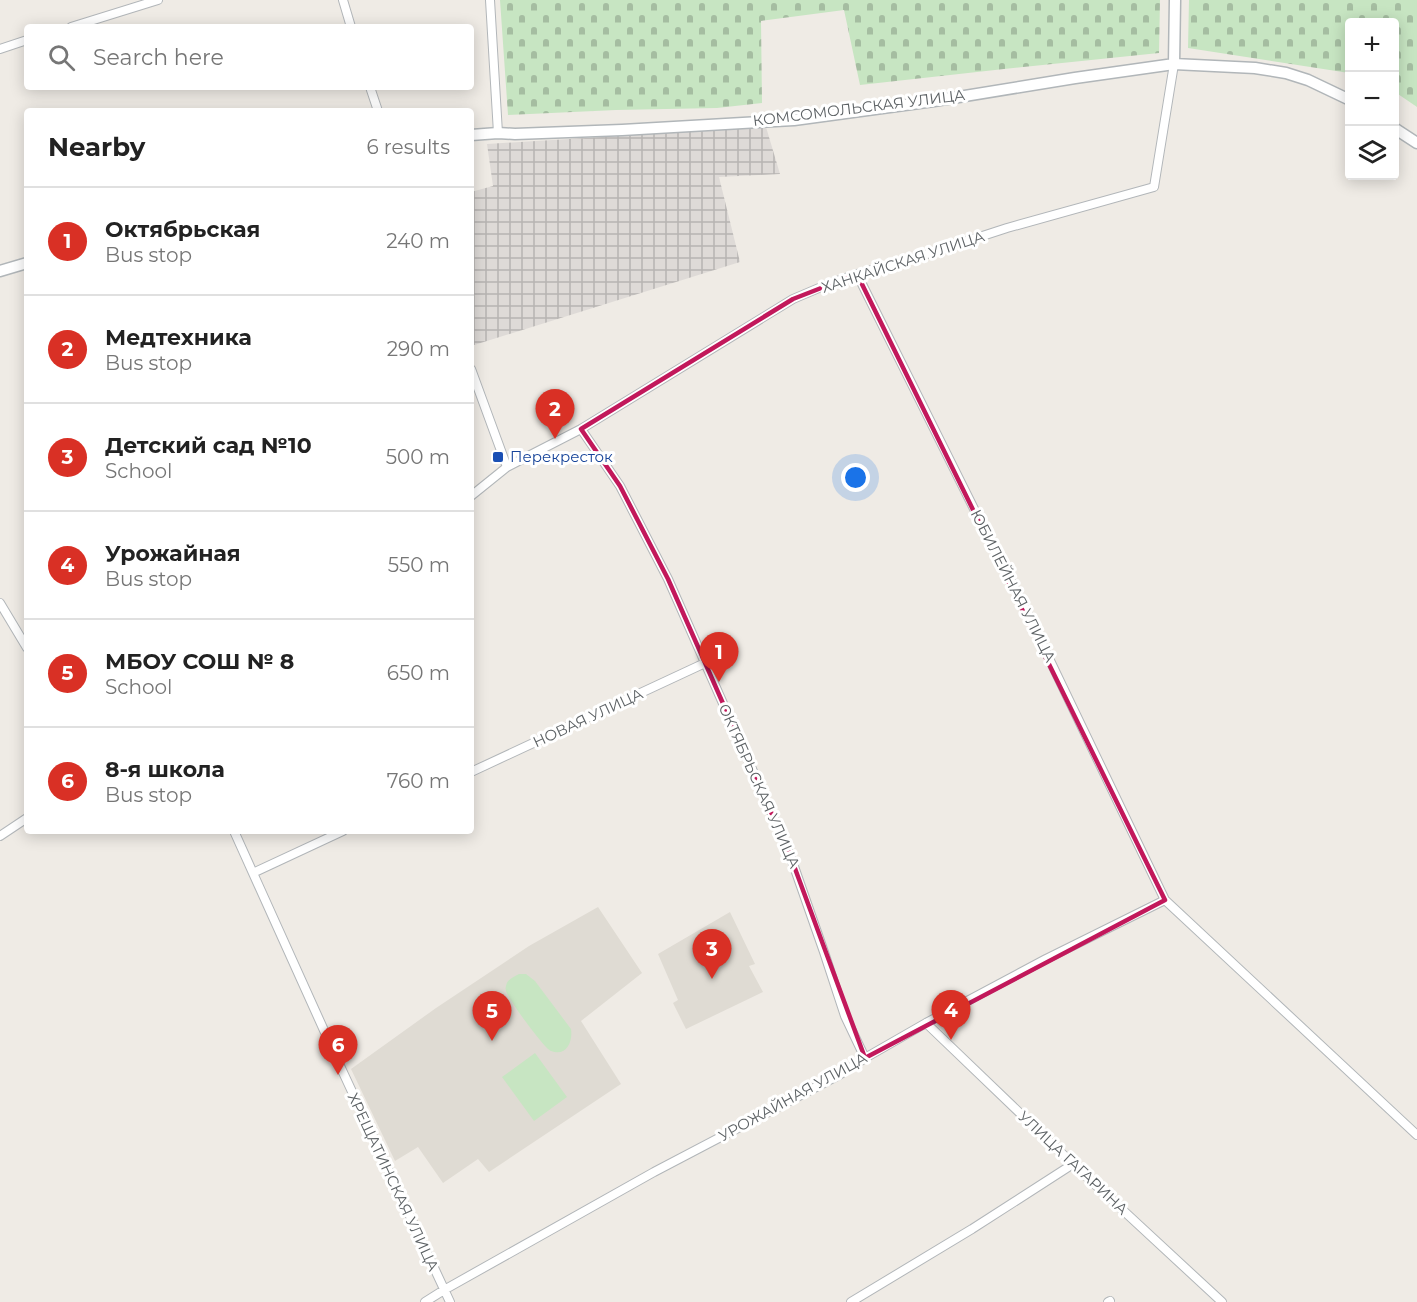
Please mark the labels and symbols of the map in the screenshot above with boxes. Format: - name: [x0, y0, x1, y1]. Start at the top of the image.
- street label: КОМСОМОЛЬСКАЯ УЛИЦА: [752, 85, 966, 130]
- street label: ХАНКАЙСКАЯ УЛИЦА: [819, 226, 987, 297]
- pin: 2: [536, 390, 574, 439]
- place label: Перекресток: [510, 447, 613, 466]
- marker: Перекресток: [491, 450, 505, 464]
- your location: [841, 463, 870, 492]
- street label: ЮБИЛЕЙНАЯ УЛИЦА: [967, 506, 1060, 665]
- pin: 1: [700, 632, 738, 682]
- street label: НОВАЯ УЛИЦА: [530, 684, 646, 751]
- street label: ОКТЯБРЬСКАЯ УЛИЦА: [715, 701, 804, 871]
- pin: 3: [692, 930, 732, 979]
- pin: 4: [932, 990, 970, 1040]
- pin: 5: [472, 992, 512, 1041]
- pin: 6: [318, 1026, 358, 1075]
- street label: УРОЖАЙНАЯ УЛИЦА: [715, 1048, 870, 1145]
- street label: ХРЕЩАТИНСКАЯ УЛИЦА: [344, 1090, 443, 1274]
- street label: УЛИЦА ГАГАРИНА: [1014, 1107, 1132, 1218]

